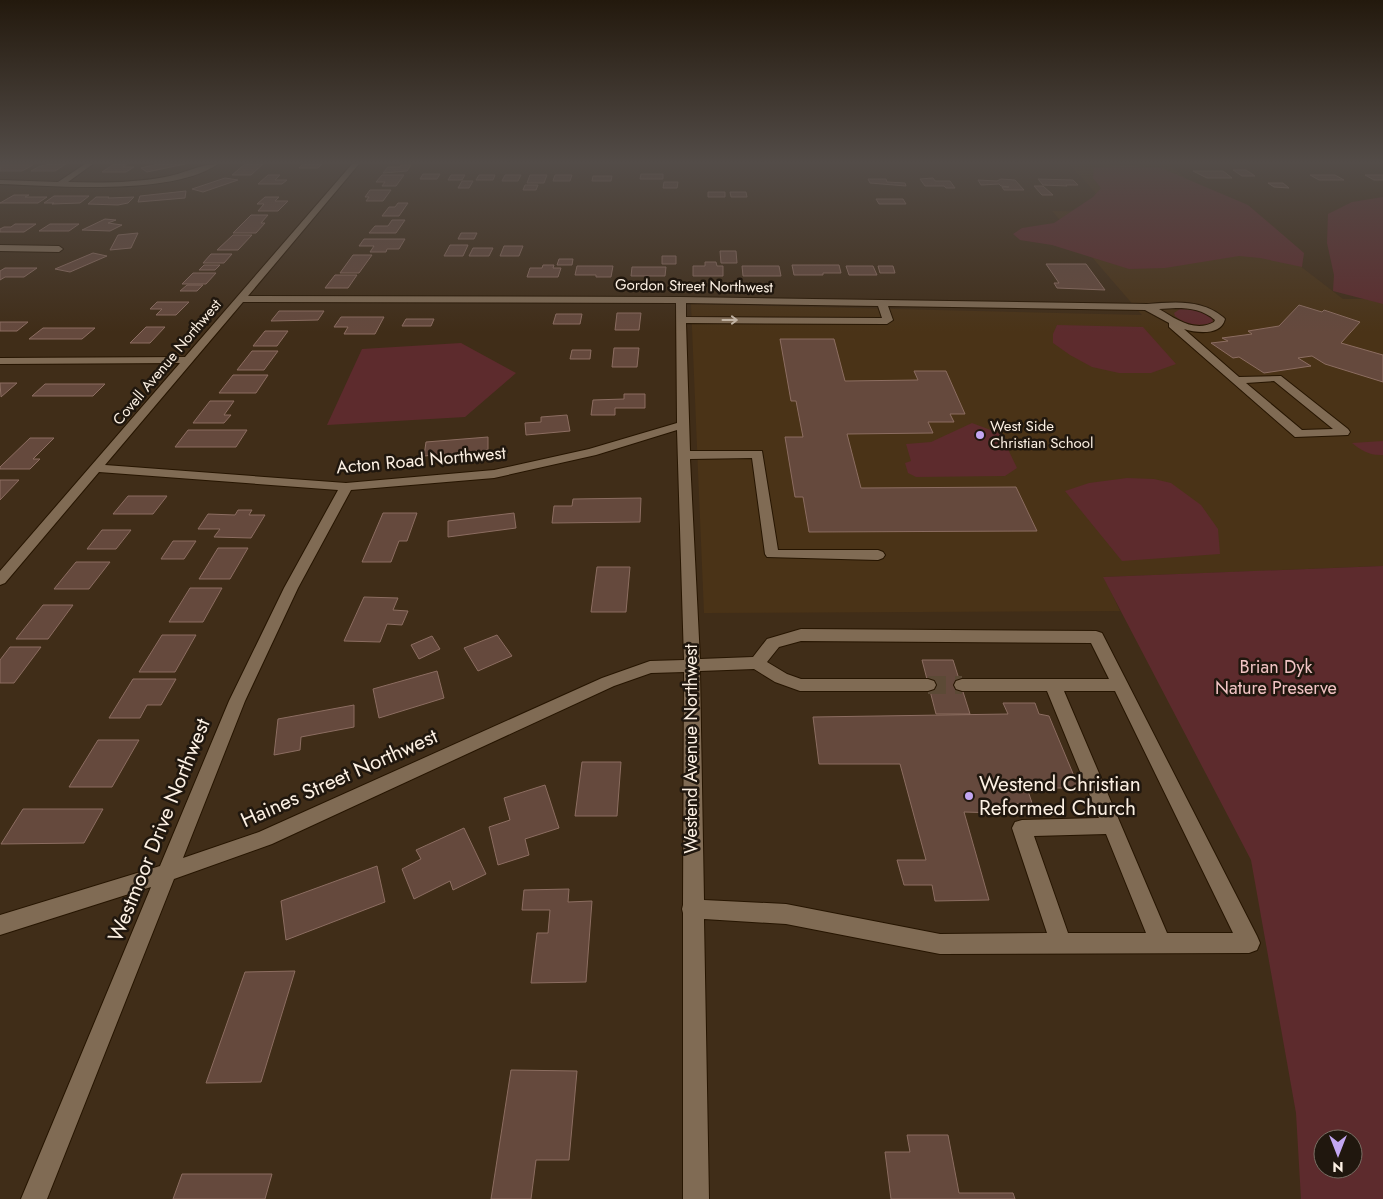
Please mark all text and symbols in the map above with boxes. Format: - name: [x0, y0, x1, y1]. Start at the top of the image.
- street label: Gordon Street Northwest: [615, 274, 774, 298]
- street label: Covell Avenue Northwest: [108, 294, 227, 430]
- one-way arrow: [721, 315, 737, 325]
- place label: West Side Christian School: [990, 415, 1093, 454]
- marker: West Side Christian School: [974, 429, 986, 441]
- street label: Acton Road Northwest: [335, 440, 508, 480]
- street label: Westend Avenue Northwest: [678, 644, 704, 854]
- park label: Brian Dyk Nature Preserve: [1215, 654, 1337, 701]
- street label: Westmoor Drive Northwest: [100, 714, 218, 946]
- street label: Haines Street Northwest: [236, 721, 442, 835]
- place label: Westend Christian Reformed Church: [979, 769, 1141, 823]
- marker: Westend Christian Reformed Church: [963, 790, 975, 802]
- north arrow: [1313, 1129, 1363, 1179]
- text: N: [1332, 1157, 1344, 1177]

